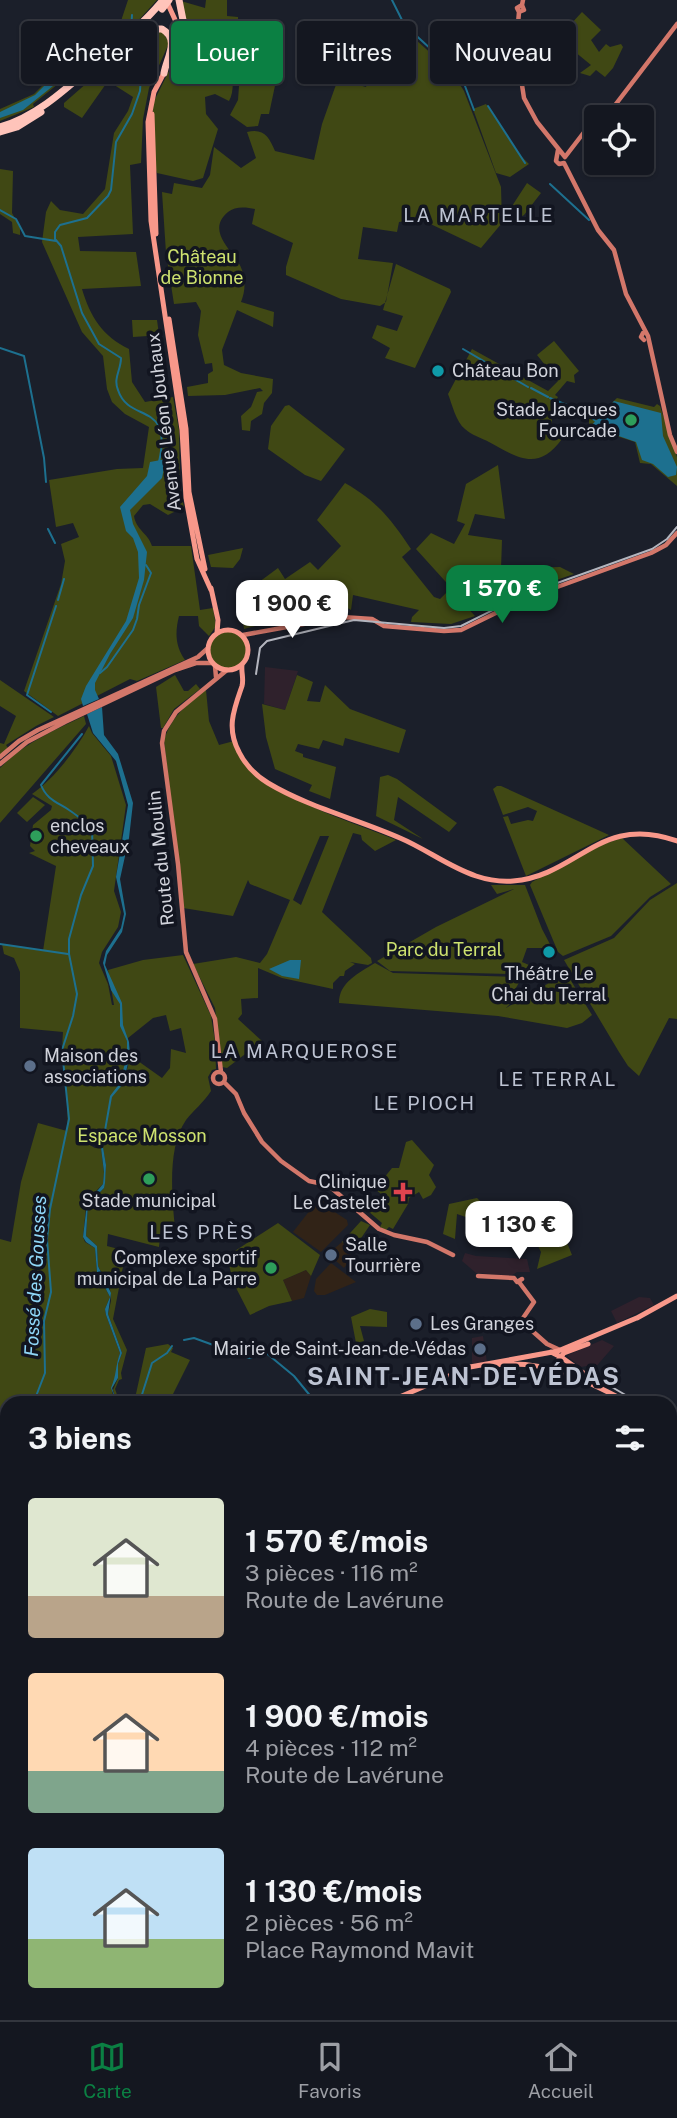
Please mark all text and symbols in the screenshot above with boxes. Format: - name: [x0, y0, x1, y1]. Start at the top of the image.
- chip: Acheter: [21, 21, 157, 84]
- chip: Louer: [171, 21, 283, 84]
- chip: Filtres: [297, 21, 416, 84]
- chip: Nouveau: [430, 21, 576, 84]
- map controls: [584, 105, 654, 175]
- button: locate: [584, 105, 654, 175]
- district label: LA MARTELLE: [403, 204, 555, 226]
- park label: Château de Bionne: [161, 246, 243, 288]
- street label: Avenue Léon Jouhaux: [142, 332, 185, 513]
- place label: Château Bon: [452, 360, 559, 381]
- marker: Château Bon: [430, 363, 446, 379]
- place label: Stade Jacques Fourcade: [496, 399, 617, 441]
- marker: Stade Jacques Fourcade: [623, 412, 639, 428]
- pin: 1 570 €: [437, 566, 567, 625]
- text: 1 570 €: [462, 574, 542, 601]
- pin: 1 900 €: [227, 580, 357, 640]
- text: 1 900 €: [252, 589, 332, 616]
- street label: Route du Moulin: [143, 789, 178, 927]
- place label: enclos cheveaux: [50, 815, 130, 857]
- marker: enclos cheveaux: [28, 828, 44, 844]
- park label: Parc du Terral: [386, 939, 502, 960]
- marker: Théâtre Le Chai du Terral: [541, 944, 557, 960]
- place label: Théâtre Le Chai du Terral: [491, 963, 607, 1005]
- district label: LA MARQUEROSE: [211, 1040, 399, 1062]
- place label: Maison des associations: [44, 1045, 147, 1087]
- marker: Maison des associations: [22, 1058, 38, 1074]
- district label: LE TERRAL: [499, 1068, 617, 1090]
- district label: LE PIOCH: [374, 1092, 476, 1114]
- park label: Espace Mosson: [77, 1125, 207, 1146]
- marker: Stade municipal: [141, 1171, 157, 1187]
- place label: Clinique Le Castelet: [293, 1171, 387, 1213]
- marker: Clinique Le Castelet: [393, 1182, 413, 1202]
- place label: Stade municipal: [81, 1190, 217, 1211]
- water label: Fossé des Gousses: [20, 1195, 50, 1357]
- pin: 1 130 €: [454, 1202, 584, 1261]
- text: 1 130 €: [481, 1210, 557, 1237]
- district label: LES PRÈS: [149, 1221, 255, 1243]
- place label: Salle Tourrière: [345, 1234, 421, 1276]
- place label: Complexe sportif municipal de La Parre: [77, 1247, 257, 1289]
- marker: Salle Tourrière: [323, 1247, 339, 1263]
- marker: Complexe sportif municipal de La Parre: [263, 1260, 279, 1276]
- place label: Les Granges: [430, 1313, 534, 1334]
- marker: Les Granges: [408, 1316, 424, 1332]
- place label: Mairie de Saint-Jean-de-Védas: [213, 1338, 466, 1359]
- marker: Mairie de Saint-Jean-de-Védas: [472, 1341, 488, 1357]
- district label: SAINT-JEAN-DE-VÉDAS: [307, 1362, 621, 1390]
- icon: filters: [611, 1419, 649, 1457]
- text: 3 biens: [28, 1420, 132, 1456]
- text: 1 570 €/mois: [245, 1523, 428, 1559]
- icon: home: [84, 1526, 168, 1610]
- text: 3 pièces · 116 m²: [245, 1559, 418, 1586]
- text: Route de Lavérune: [245, 1586, 444, 1613]
- text: 1 900 €/mois: [245, 1698, 429, 1734]
- icon: home: [84, 1701, 168, 1785]
- text: 4 pièces · 112 m²: [245, 1734, 417, 1761]
- text: Route de Lavérune: [245, 1761, 444, 1788]
- text: 1 130 €/mois: [245, 1873, 422, 1909]
- icon: home: [84, 1876, 168, 1960]
- text: 2 pièces · 56 m²: [245, 1909, 413, 1936]
- text: Place Raymond Mavit: [245, 1936, 474, 1963]
- tab: Carte: [83, 2038, 132, 2102]
- tab: Favoris: [298, 2038, 361, 2102]
- tab: Accueil: [528, 2038, 594, 2102]

